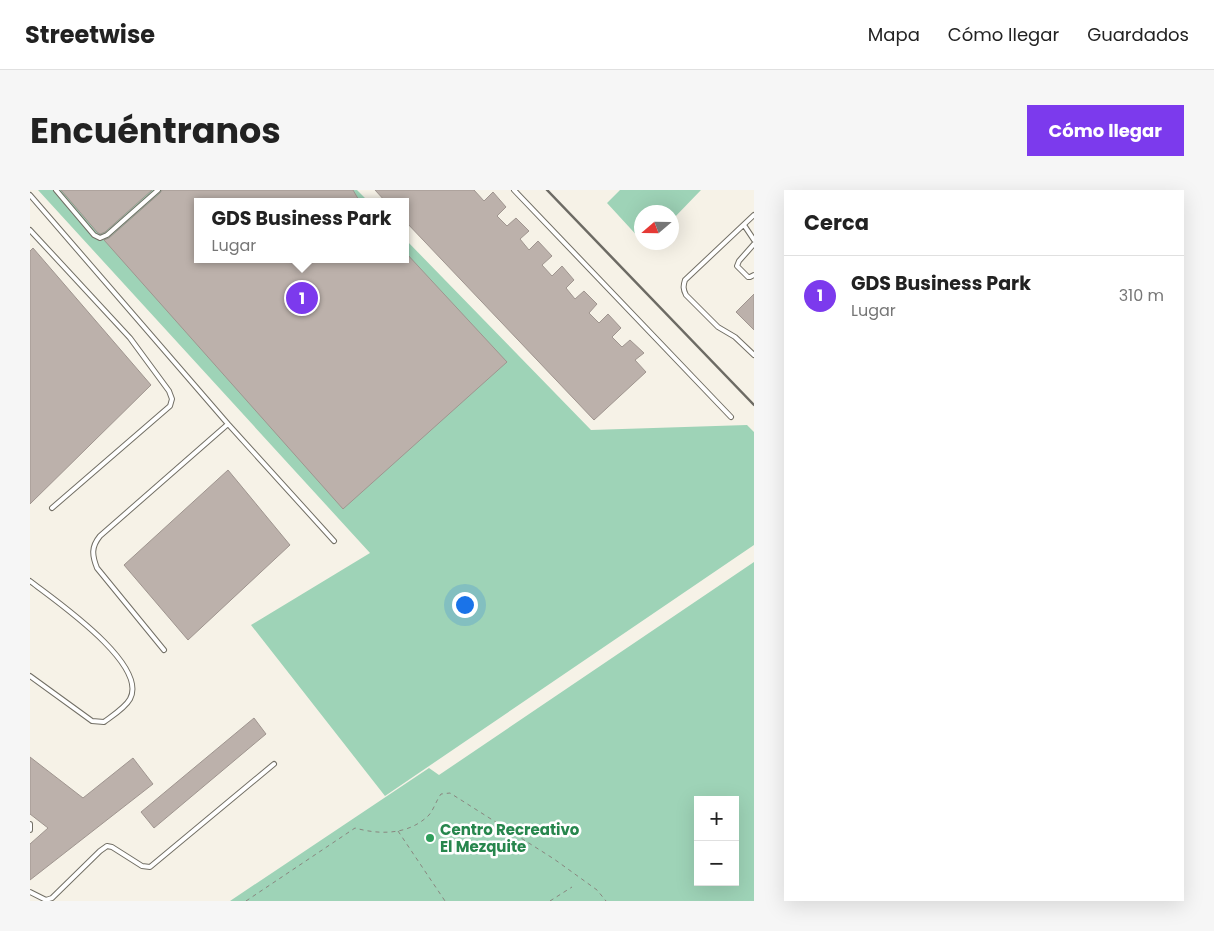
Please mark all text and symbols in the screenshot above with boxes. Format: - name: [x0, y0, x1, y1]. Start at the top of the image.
- text: Streetwise: [25, 18, 155, 51]
- text: Mapa: [868, 22, 920, 47]
- text: Cómo llegar: [948, 22, 1059, 47]
- text: Guardados: [1087, 22, 1189, 47]
- button: Cómo llegar: [1027, 105, 1184, 156]
- text: Encuéntranos: [30, 106, 281, 155]
- popup: [194, 198, 409, 263]
- text: GDS Business Park: [212, 205, 391, 232]
- north arrow: [634, 205, 679, 250]
- text: Cerca: [804, 208, 869, 237]
- text: Lugar: [212, 234, 256, 257]
- text: GDS Business Park: [851, 270, 1031, 297]
- pin: 1: [286, 279, 318, 317]
- text: 1: [817, 284, 823, 307]
- text: 310 m: [1119, 284, 1164, 307]
- text: Lugar: [851, 299, 896, 322]
- your location: [452, 592, 478, 618]
- map controls: [694, 796, 739, 886]
- button: +: [694, 796, 739, 841]
- place label: Centro Recreativo El Mezquite: [440, 819, 580, 857]
- marker: Centro Recreativo El Mezquite: [424, 832, 436, 844]
- button: −: [694, 841, 739, 886]

